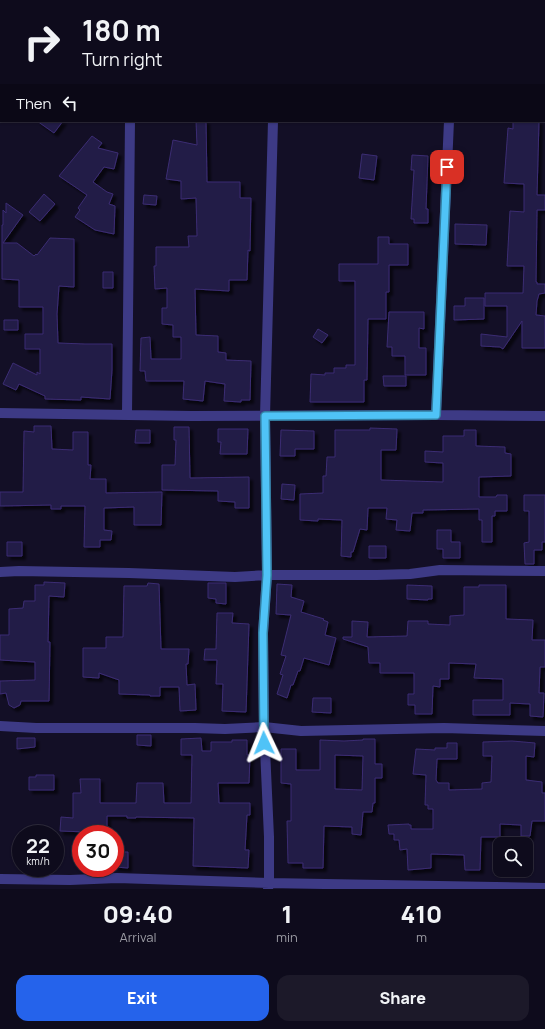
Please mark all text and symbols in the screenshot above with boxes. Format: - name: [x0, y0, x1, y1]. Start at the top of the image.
- text: 180 m: [82, 11, 161, 49]
- icon: right: [16, 16, 68, 68]
- text: Turn right: [82, 47, 163, 71]
- icon: left: [59, 92, 81, 114]
- text: Then: [16, 93, 51, 114]
- pin: [430, 150, 464, 184]
- icon: arrive: [436, 156, 458, 178]
- position arrow: [243, 722, 285, 764]
- speed limit sign: 30: [72, 825, 124, 877]
- text: 22: [26, 832, 50, 859]
- map controls: [493, 837, 533, 877]
- button: search: [493, 837, 533, 877]
- text: km/h: [26, 854, 50, 868]
- text: 09:40: [103, 897, 173, 930]
- text: 1: [281, 897, 292, 930]
- text: 410: [400, 897, 442, 930]
- text: Arrival: [119, 928, 157, 946]
- text: min: [276, 928, 298, 946]
- text: m: [416, 928, 427, 946]
- button: Exit: [16, 975, 269, 1021]
- button: Share: [277, 975, 529, 1021]

